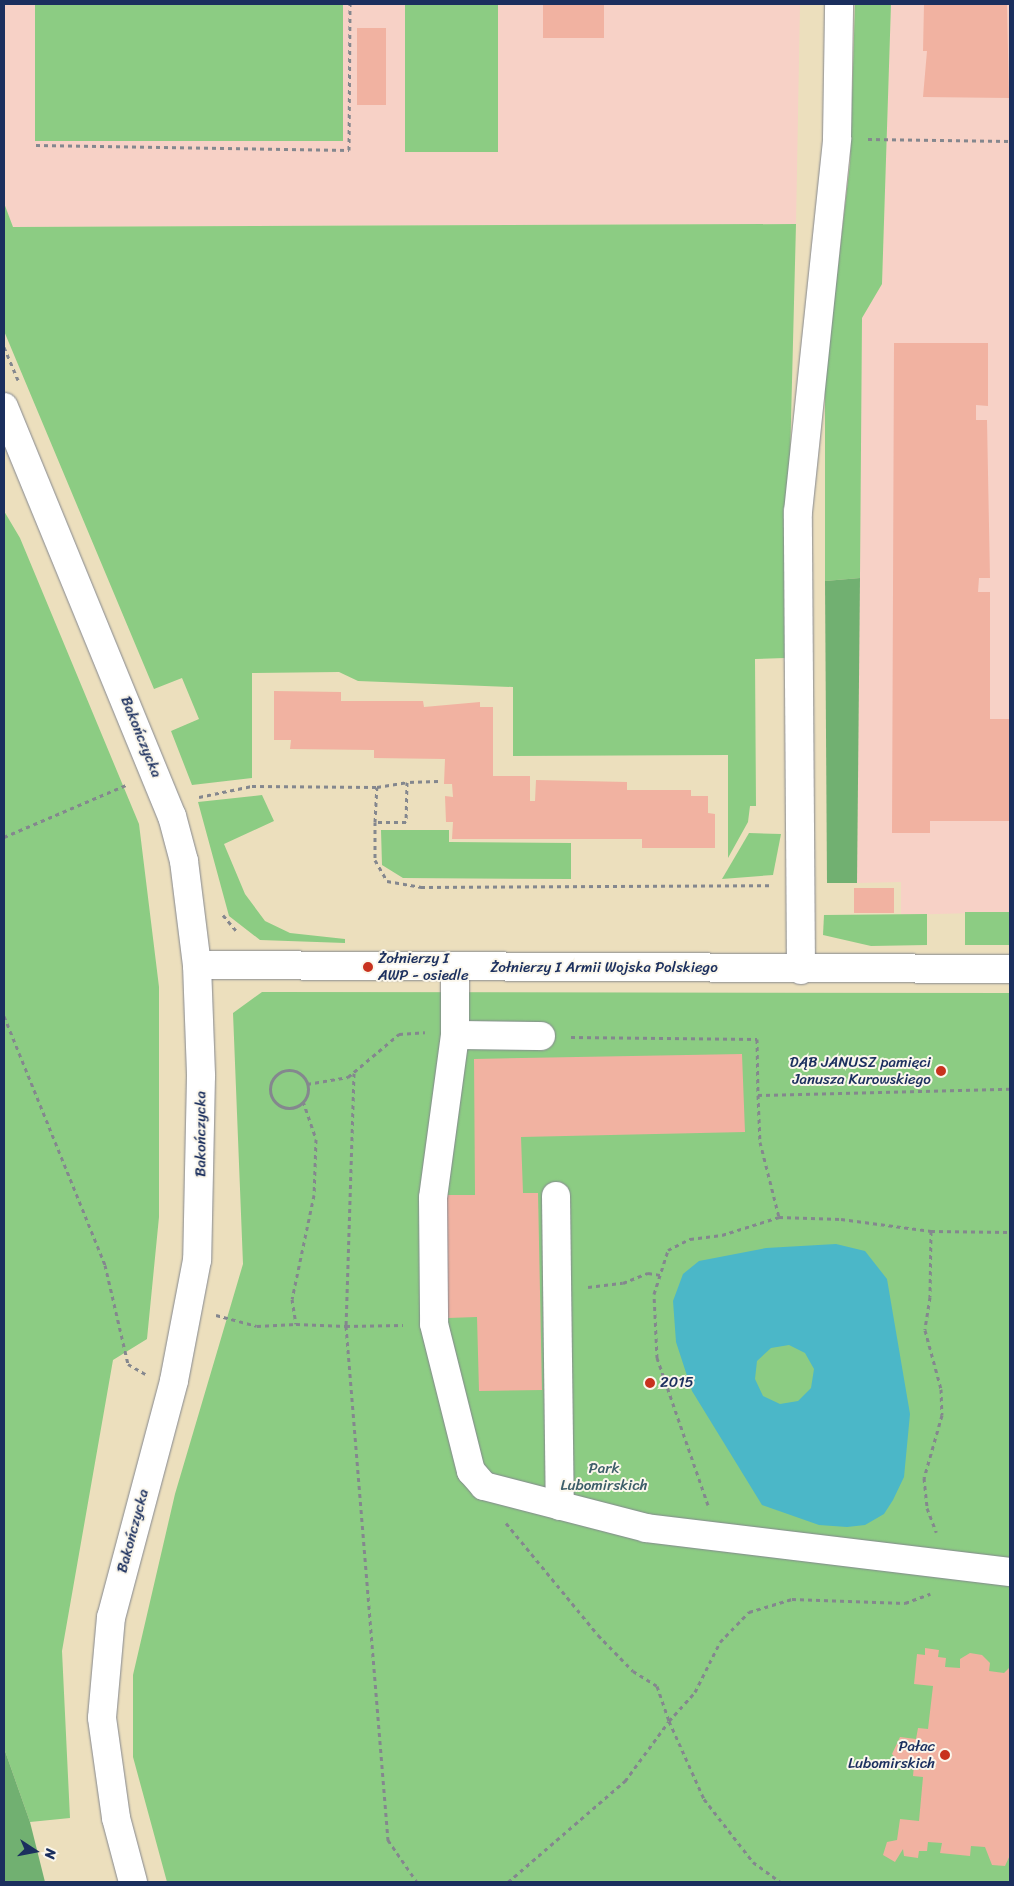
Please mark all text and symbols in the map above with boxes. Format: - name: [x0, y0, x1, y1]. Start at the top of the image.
- street label: Bakończycka: [117, 694, 165, 780]
- place label: Żołnierzy I AWP - osiedle: [378, 949, 469, 984]
- street label: Żołnierzy I Armii Wojska Polskiego: [490, 959, 718, 977]
- marker: Żołnierzy I AWP - osiedle: [362, 961, 374, 973]
- place label: DĄB JANUSZ pamięci Janusza Kurowskiego: [790, 1053, 931, 1088]
- marker: DĄB JANUSZ pamięci Janusza Kurowskiego: [935, 1065, 947, 1077]
- street label: Bakończycka: [192, 1091, 210, 1177]
- place label: 2015: [660, 1374, 694, 1392]
- marker: 2015: [644, 1377, 656, 1389]
- park label: Park Lubomirskich: [561, 1459, 647, 1494]
- street label: Bakończycka: [113, 1487, 153, 1575]
- place label: Pałac Lubomirskich: [848, 1737, 935, 1772]
- marker: Pałac Lubomirskich: [939, 1749, 951, 1761]
- north arrow: [10, 1826, 60, 1876]
- text: N: [37, 1847, 63, 1861]

